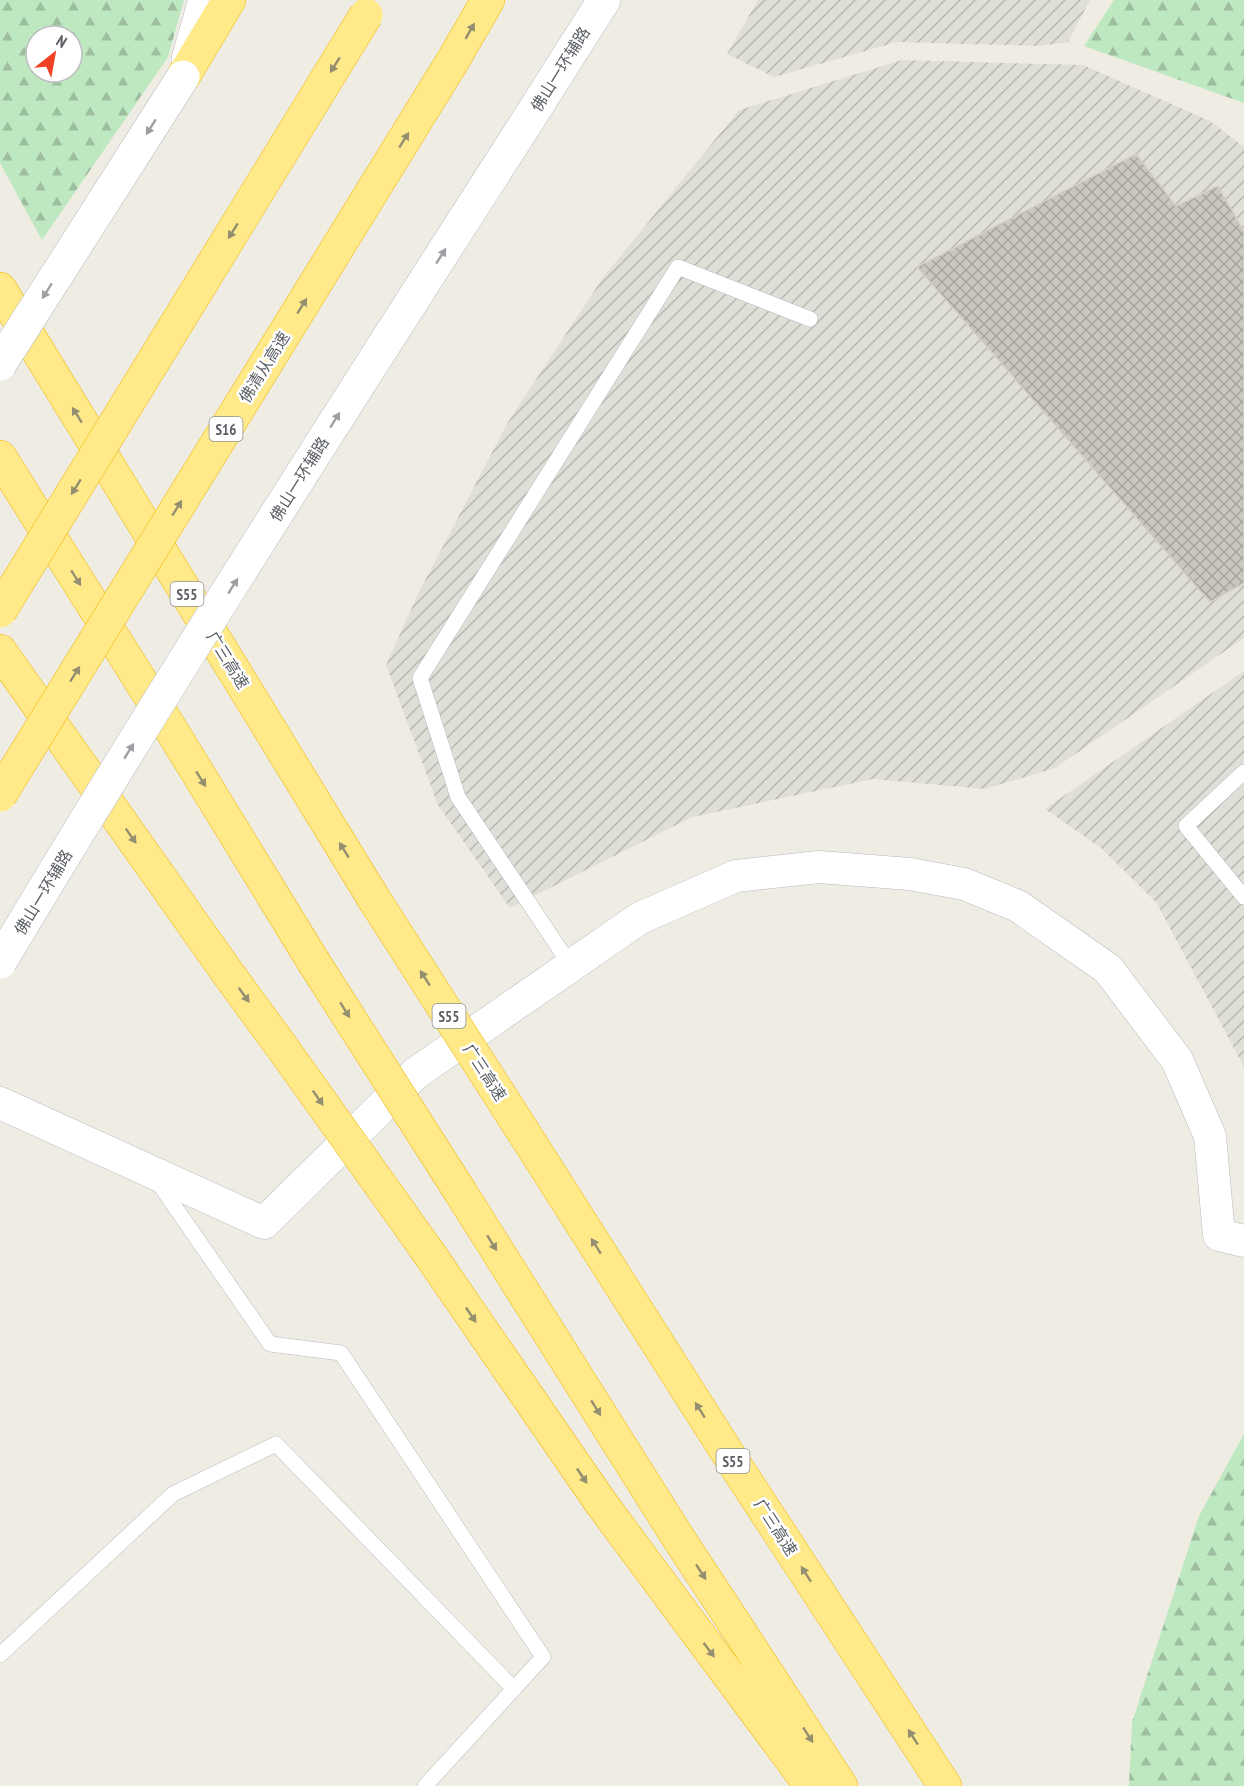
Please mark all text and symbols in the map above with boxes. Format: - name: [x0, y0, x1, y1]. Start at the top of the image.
- one-way arrow: [465, 22, 475, 39]
- street label: 佛山一环辅路: [526, 23, 594, 115]
- north arrow: [24, 24, 84, 84]
- text: N: [53, 30, 71, 52]
- one-way arrow: [330, 57, 341, 73]
- one-way arrow: [146, 118, 157, 135]
- one-way arrow: [399, 132, 410, 148]
- one-way arrow: [228, 223, 239, 239]
- one-way arrow: [435, 248, 446, 264]
- one-way arrow: [41, 283, 52, 299]
- one-way arrow: [296, 298, 307, 314]
- street label: 佛清从高速: [234, 328, 294, 406]
- one-way arrow: [72, 407, 83, 423]
- one-way arrow: [330, 412, 341, 428]
- road number: S16: [210, 417, 242, 441]
- street label: 佛山一环辅路: [265, 433, 333, 525]
- one-way arrow: [71, 479, 82, 495]
- one-way arrow: [172, 500, 183, 516]
- one-way arrow: [70, 570, 81, 586]
- one-way arrow: [227, 578, 238, 594]
- road number: S55: [170, 582, 204, 606]
- street label: 广三高速: [203, 628, 253, 692]
- one-way arrow: [69, 666, 80, 682]
- one-way arrow: [124, 743, 135, 759]
- one-way arrow: [196, 771, 207, 787]
- one-way arrow: [125, 827, 137, 843]
- one-way arrow: [338, 842, 349, 858]
- street label: 佛山一环辅路: [10, 846, 76, 938]
- one-way arrow: [419, 969, 430, 986]
- one-way arrow: [237, 987, 249, 1002]
- one-way arrow: [339, 1002, 350, 1019]
- road number: S55: [432, 1004, 466, 1028]
- street label: 广三高速: [459, 1040, 511, 1104]
- one-way arrow: [312, 1089, 324, 1105]
- one-way arrow: [487, 1235, 498, 1251]
- one-way arrow: [590, 1237, 601, 1254]
- one-way arrow: [465, 1306, 477, 1322]
- one-way arrow: [591, 1400, 602, 1416]
- one-way arrow: [695, 1402, 706, 1418]
- road number: S55: [716, 1449, 750, 1473]
- one-way arrow: [576, 1467, 587, 1484]
- street label: 广三高速: [750, 1495, 802, 1559]
- one-way arrow: [695, 1564, 706, 1580]
- one-way arrow: [801, 1566, 812, 1582]
- one-way arrow: [703, 1642, 715, 1657]
- one-way arrow: [802, 1727, 813, 1744]
- one-way arrow: [908, 1729, 919, 1745]

